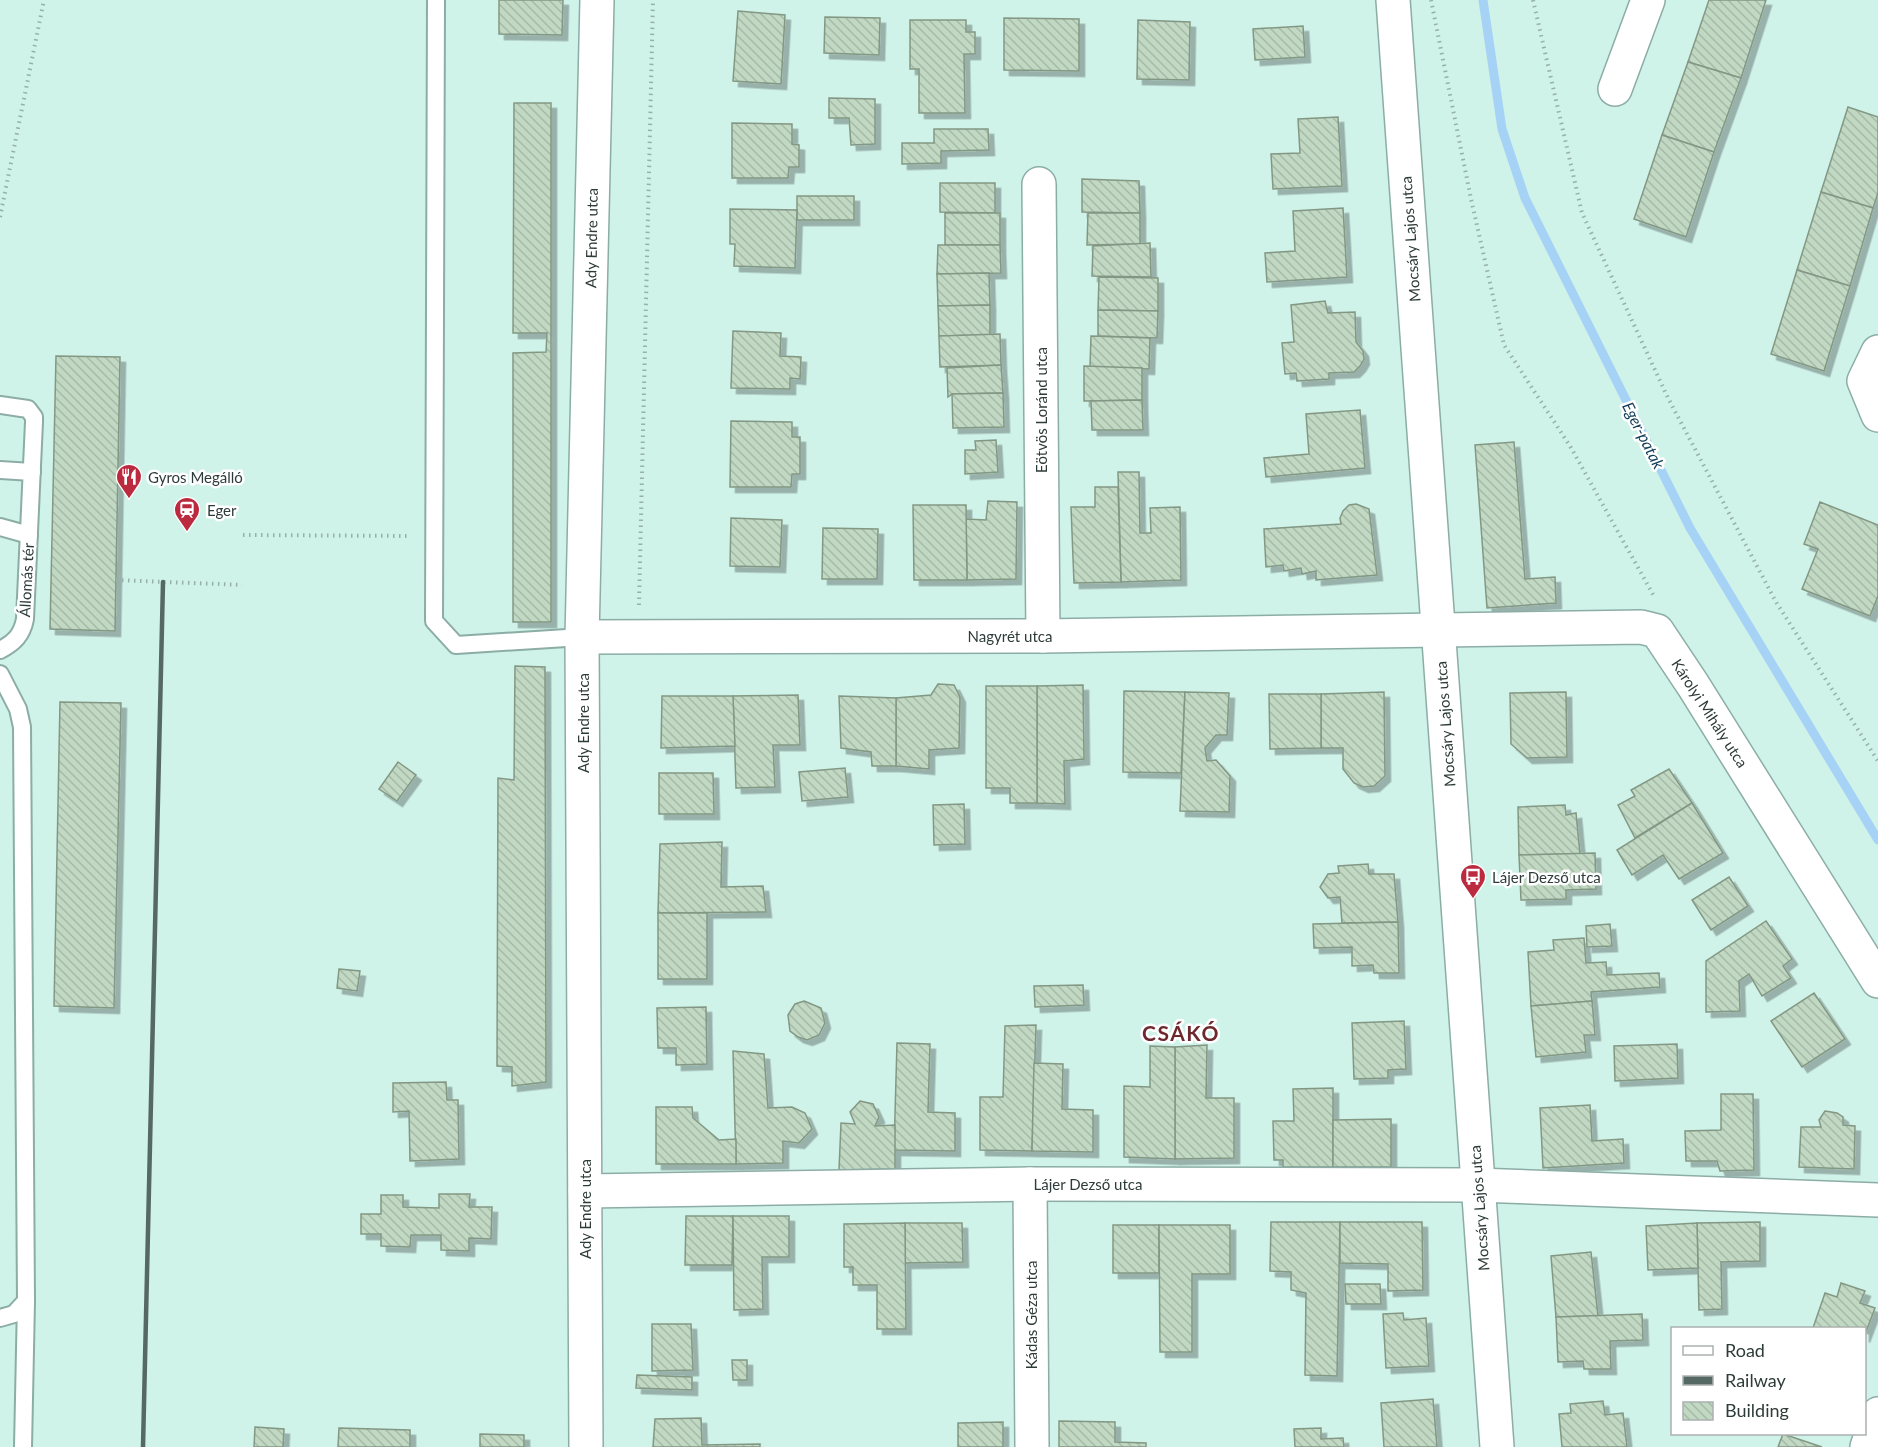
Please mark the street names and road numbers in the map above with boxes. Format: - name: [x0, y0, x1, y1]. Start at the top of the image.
- street label: Mocsáry Lajos utca: [1397, 176, 1423, 302]
- street label: Ady Endre utca: [581, 188, 601, 288]
- street label: Eötvös Loránd utca: [1032, 347, 1050, 473]
- street label: Állomás tér: [15, 542, 37, 618]
- street label: Nagyrét utca: [968, 627, 1052, 645]
- street label: Károlyi Mihály utca: [1668, 655, 1752, 771]
- street label: Mocsáry Lajos utca: [1432, 661, 1458, 787]
- street label: Ady Endre utca: [574, 673, 592, 773]
- street label: Mocsáry Lajos utca: [1466, 1145, 1492, 1271]
- street label: Ady Endre utca: [576, 1159, 594, 1259]
- street label: Lájer Dezső utca: [1034, 1175, 1142, 1193]
- street label: Kádas Géza utca: [1022, 1261, 1040, 1369]

